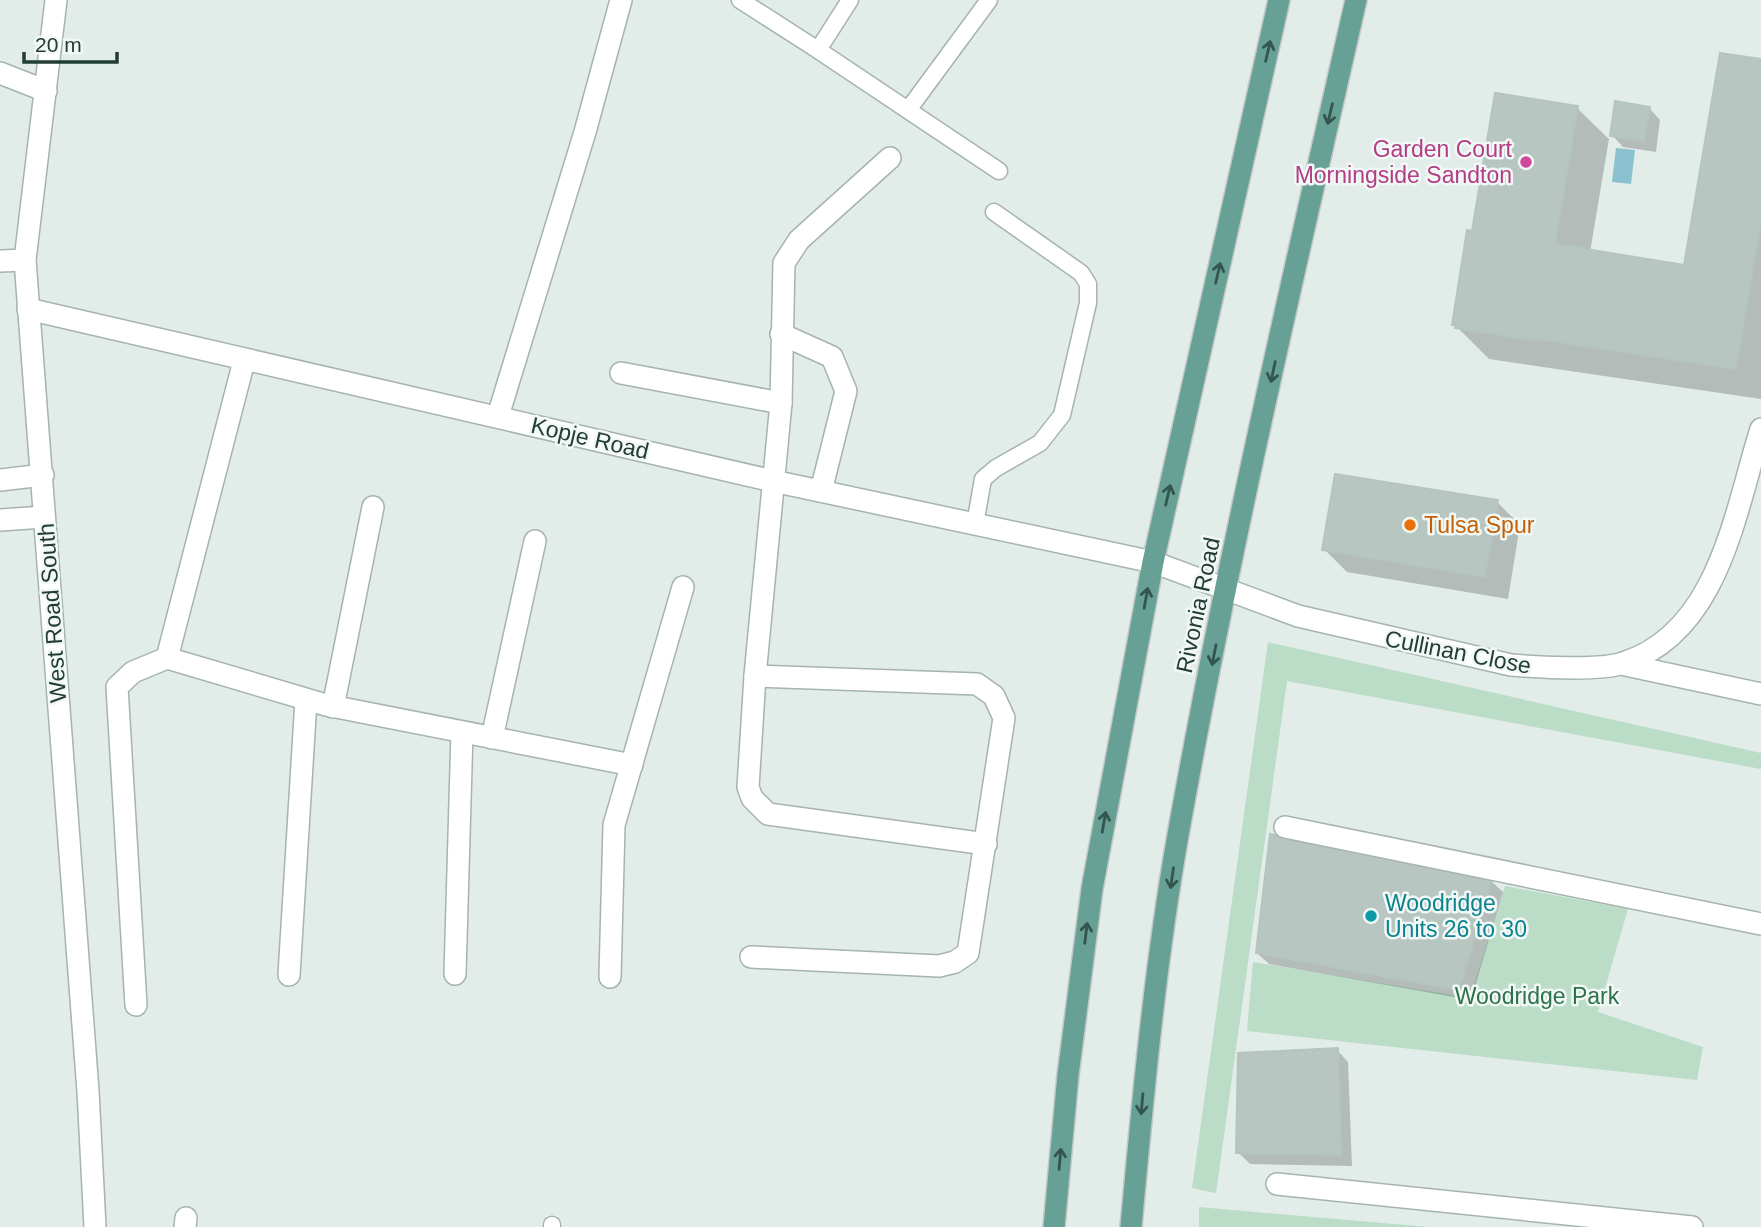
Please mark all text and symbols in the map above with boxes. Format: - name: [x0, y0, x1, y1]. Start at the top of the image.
- scale bar: [24, 21, 117, 65]
- text: 20 m: [35, 33, 82, 56]
- one-way arrow: [1261, 40, 1275, 63]
- one-way arrow: [1323, 102, 1337, 125]
- place label: Garden Court Morningside Sandton: [1295, 136, 1513, 188]
- marker: Garden Court Morningside Sandton: [1518, 154, 1534, 170]
- one-way arrow: [1211, 262, 1225, 285]
- one-way arrow: [1265, 360, 1279, 383]
- street label: Kopje Road: [529, 412, 651, 464]
- one-way arrow: [1161, 484, 1175, 507]
- place label: Tulsa Spur: [1424, 512, 1535, 538]
- marker: Tulsa Spur: [1402, 517, 1418, 533]
- street label: West Road South: [33, 522, 71, 704]
- street label: Rivonia Road: [1171, 535, 1225, 675]
- one-way arrow: [1140, 587, 1153, 610]
- street label: Cullinan Close: [1383, 625, 1533, 679]
- one-way arrow: [1207, 643, 1220, 666]
- one-way arrow: [1098, 811, 1112, 834]
- one-way arrow: [1165, 866, 1178, 889]
- place label: Woodridge Units 26 to 30: [1385, 890, 1527, 942]
- marker: Woodridge Units 26 to 30: [1363, 908, 1379, 924]
- one-way arrow: [1080, 922, 1093, 945]
- park label: Woodridge Park: [1455, 983, 1620, 1009]
- one-way arrow: [1135, 1092, 1148, 1114]
- one-way arrow: [1054, 1148, 1067, 1171]

